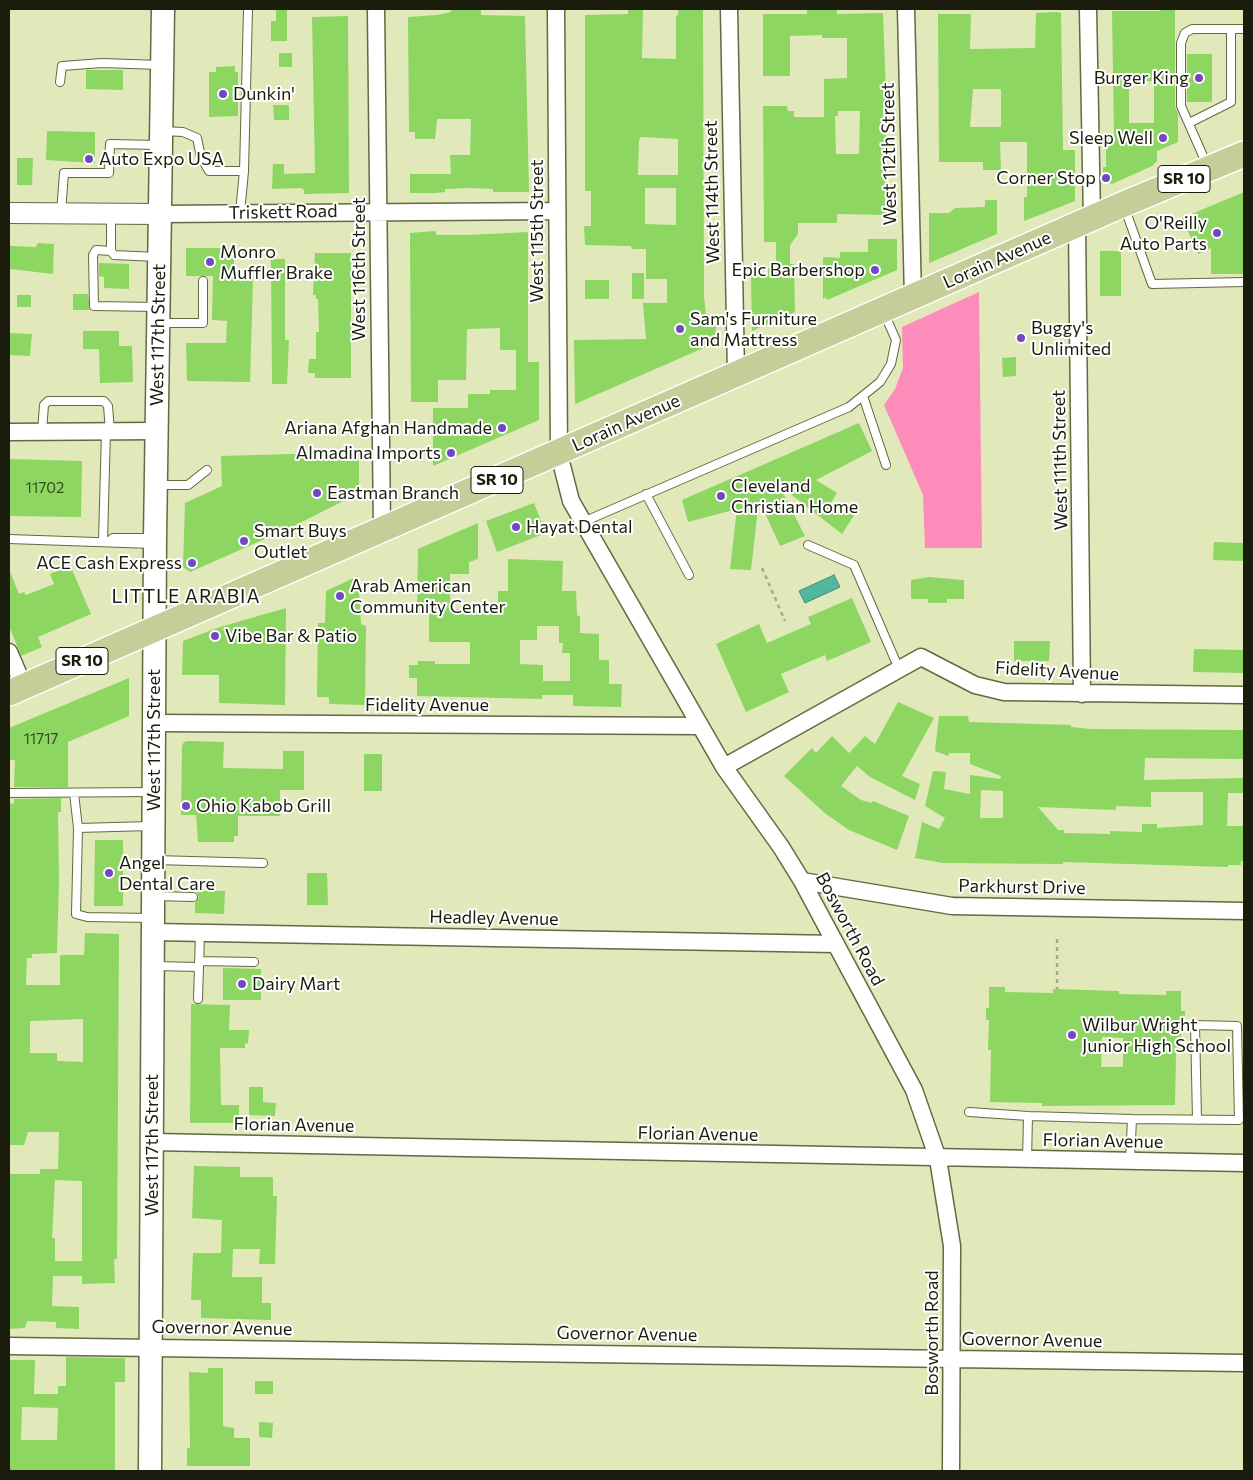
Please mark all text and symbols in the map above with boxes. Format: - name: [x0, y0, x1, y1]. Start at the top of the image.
- place label: Burger King: [1094, 67, 1189, 89]
- marker: Burger King: [1193, 72, 1205, 84]
- street label: West 112th Street: [877, 82, 901, 226]
- place label: Dunkin': [233, 83, 295, 105]
- marker: Dunkin': [217, 88, 229, 100]
- street label: West 114th Street: [700, 120, 724, 264]
- place label: Sleep Well: [1069, 127, 1153, 149]
- marker: Sleep Well: [1157, 132, 1169, 144]
- place label: Auto Expo USA: [99, 148, 224, 170]
- marker: Auto Expo USA: [83, 153, 95, 165]
- street label: West 115th Street: [526, 159, 548, 303]
- road number: SR 10: [1158, 165, 1210, 192]
- place label: Corner Stop: [996, 167, 1096, 189]
- marker: Corner Stop: [1100, 172, 1112, 184]
- street label: West 116th Street: [348, 197, 370, 341]
- street label: Triskett Road: [228, 200, 338, 224]
- place label: O'Reilly Auto Parts: [1120, 212, 1207, 254]
- street label: Lorain Avenue: [940, 227, 1054, 293]
- marker: O'Reilly Auto Parts: [1211, 227, 1223, 239]
- place label: Monro Muffler Brake: [220, 241, 333, 284]
- marker: Monro Muffler Brake: [204, 256, 216, 268]
- place label: Epic Barbershop: [732, 259, 865, 281]
- street label: West 117th Street: [146, 264, 170, 406]
- marker: Epic Barbershop: [869, 264, 881, 276]
- place label: Sam's Furniture and Mattress: [690, 308, 817, 350]
- place label: Buggy's Unlimited: [1031, 317, 1111, 359]
- marker: Sam's Furniture and Mattress: [674, 323, 686, 335]
- marker: Buggy's Unlimited: [1015, 332, 1027, 344]
- street label: West 111th Street: [1048, 389, 1072, 531]
- street label: Lorain Avenue: [569, 390, 683, 456]
- place label: Ariana Afghan Handmade: [284, 417, 492, 439]
- marker: Ariana Afghan Handmade: [496, 422, 508, 434]
- place label: Almadina Imports: [296, 442, 441, 464]
- marker: Almadina Imports: [445, 447, 457, 459]
- road number: SR 10: [471, 466, 523, 494]
- place label: Cleveland Christian Home: [731, 475, 858, 518]
- house number: 11702: [26, 479, 64, 497]
- place label: Eastman Branch: [327, 482, 459, 504]
- marker: Eastman Branch: [311, 487, 323, 499]
- marker: Cleveland Christian Home: [715, 490, 727, 502]
- place label: Hayat Dental: [526, 516, 633, 538]
- place label: Smart Buys Outlet: [254, 520, 347, 562]
- marker: Hayat Dental: [510, 521, 522, 533]
- marker: Smart Buys Outlet: [238, 535, 250, 547]
- place label: ACE Cash Express: [36, 552, 182, 574]
- marker: ACE Cash Express: [186, 557, 198, 569]
- place label: Arab American Community Center: [350, 575, 506, 618]
- district label: LITTLE ARABIA: [110, 586, 262, 608]
- marker: Arab American Community Center: [334, 590, 346, 602]
- place label: Vibe Bar & Patio: [225, 625, 357, 647]
- marker: Vibe Bar & Patio: [209, 630, 221, 642]
- road number: SR 10: [56, 648, 108, 674]
- street label: Fidelity Avenue: [994, 657, 1120, 685]
- street label: West 117th Street: [143, 669, 165, 811]
- street label: Fidelity Avenue: [365, 694, 489, 716]
- house number: 11717: [23, 730, 59, 748]
- place label: Ohio Kabob Grill: [196, 795, 331, 817]
- marker: Ohio Kabob Grill: [180, 800, 192, 812]
- place label: Angel Dental Care: [119, 852, 215, 894]
- marker: Angel Dental Care: [103, 867, 115, 879]
- street label: Bosworth Road: [811, 869, 889, 989]
- street label: Parkhurst Drive: [958, 875, 1086, 899]
- street label: Headley Avenue: [429, 906, 559, 930]
- place label: Dairy Mart: [252, 973, 340, 995]
- marker: Dairy Mart: [236, 978, 248, 990]
- place label: Wilbur Wright Junior High School: [1082, 1014, 1231, 1056]
- marker: Wilbur Wright Junior High School: [1066, 1029, 1078, 1041]
- street label: West 117th Street: [141, 1074, 163, 1216]
- street label: Florian Avenue: [233, 1113, 355, 1137]
- street label: Florian Avenue: [637, 1122, 759, 1146]
- street label: Florian Avenue: [1042, 1129, 1164, 1153]
- street label: Bosworth Road: [921, 1270, 943, 1396]
- street label: Governor Avenue: [151, 1316, 293, 1340]
- street label: Governor Avenue: [556, 1322, 698, 1346]
- street label: Governor Avenue: [961, 1328, 1103, 1352]

